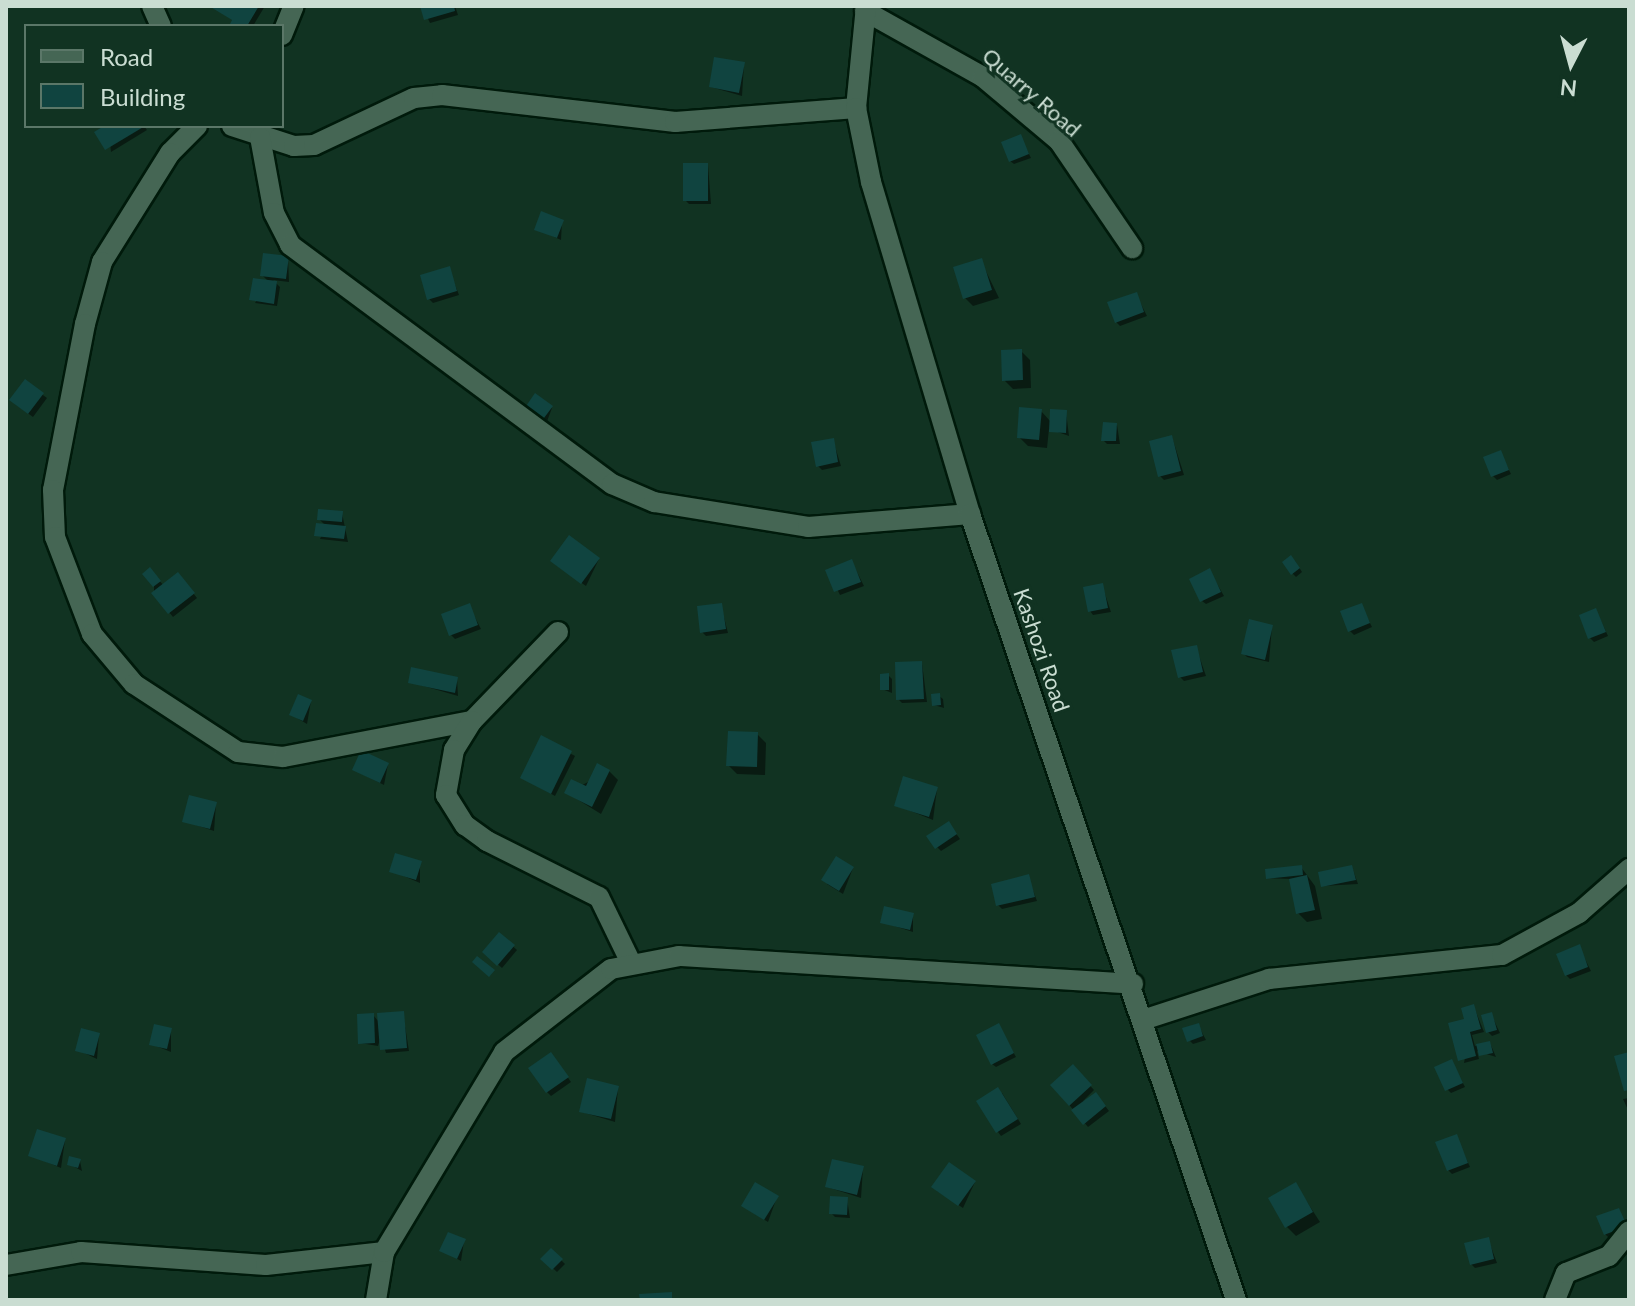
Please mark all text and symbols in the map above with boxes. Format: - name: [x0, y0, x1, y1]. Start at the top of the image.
- legend: [24, 24, 284, 128]
- north arrow: [1531, 24, 1611, 104]
- text: Road: [100, 42, 153, 71]
- street label: Quarry Road: [977, 42, 1087, 142]
- text: N: [1559, 74, 1578, 103]
- text: Building: [100, 82, 185, 111]
- street label: Kashozi Road: [1008, 585, 1076, 715]

